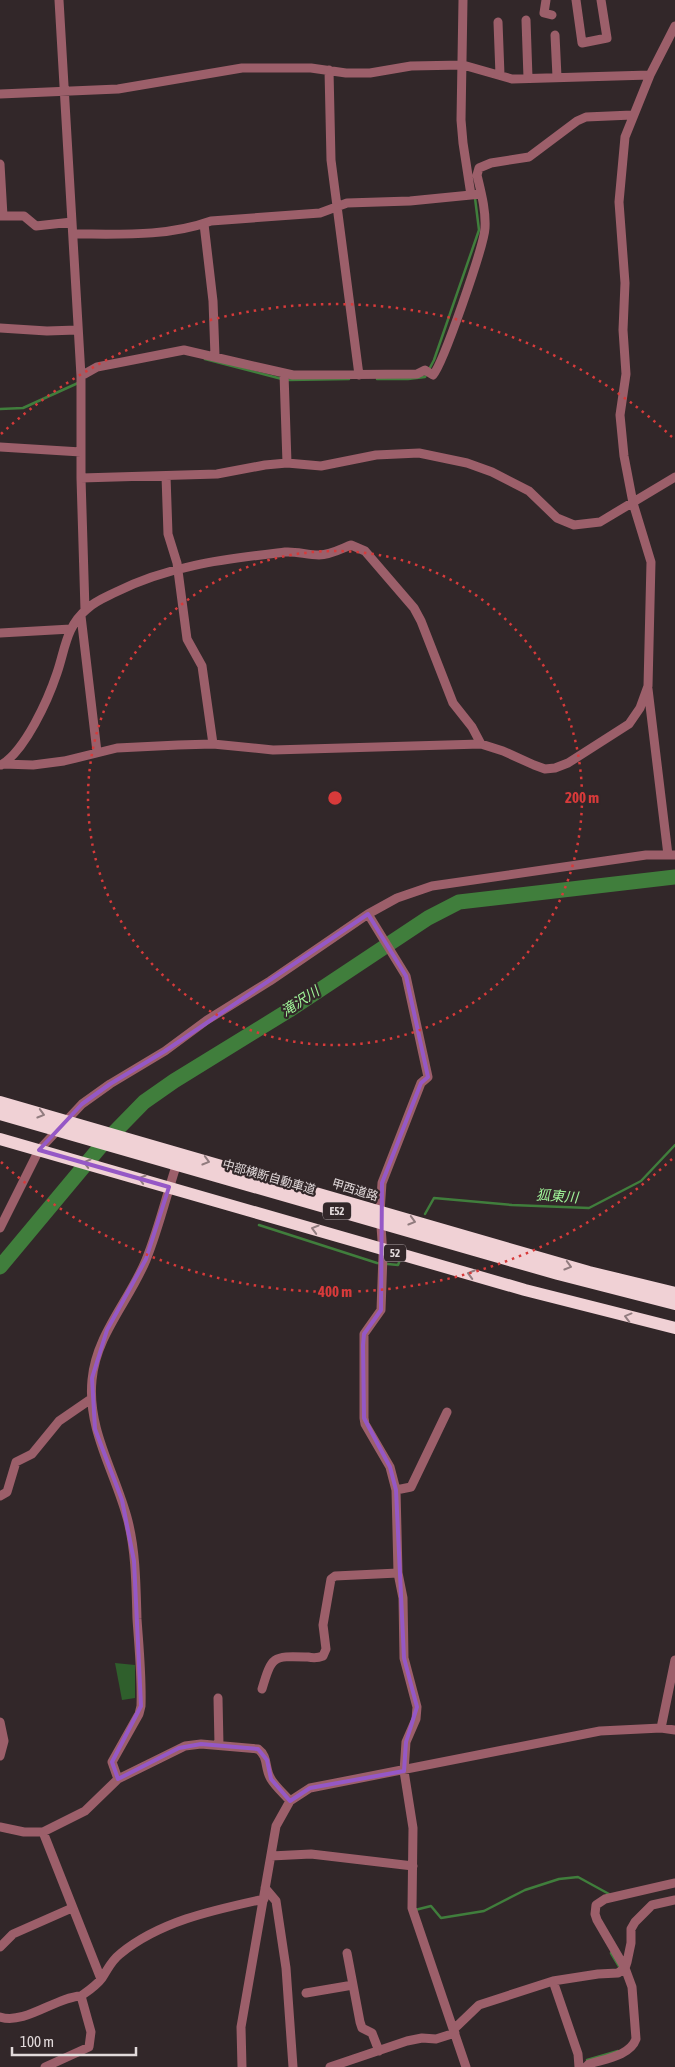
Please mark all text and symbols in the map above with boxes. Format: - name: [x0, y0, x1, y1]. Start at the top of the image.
- centre of rings: [326, 789, 344, 807]
- text: 200 m: [565, 789, 599, 806]
- water label: 滝沢川: [278, 982, 324, 1019]
- one-way arrow: [37, 1108, 45, 1118]
- one-way arrow: [202, 1155, 210, 1166]
- street label: 中部横断自動車道: [221, 1157, 317, 1197]
- one-way arrow: [82, 1158, 91, 1169]
- one-way arrow: [138, 1175, 146, 1185]
- street label: 甲西道路: [330, 1176, 380, 1204]
- water label: 狐東川: [535, 1187, 581, 1206]
- road number: E52: [323, 1202, 351, 1220]
- one-way arrow: [408, 1216, 416, 1226]
- one-way arrow: [311, 1225, 319, 1235]
- road number: 52: [384, 1244, 406, 1262]
- one-way arrow: [564, 1260, 573, 1271]
- one-way arrow: [467, 1270, 475, 1280]
- text: 400 m: [317, 1283, 352, 1300]
- one-way arrow: [623, 1312, 632, 1323]
- scale bar: [12, 2024, 136, 2056]
- text: 100 m: [20, 2033, 54, 2050]

